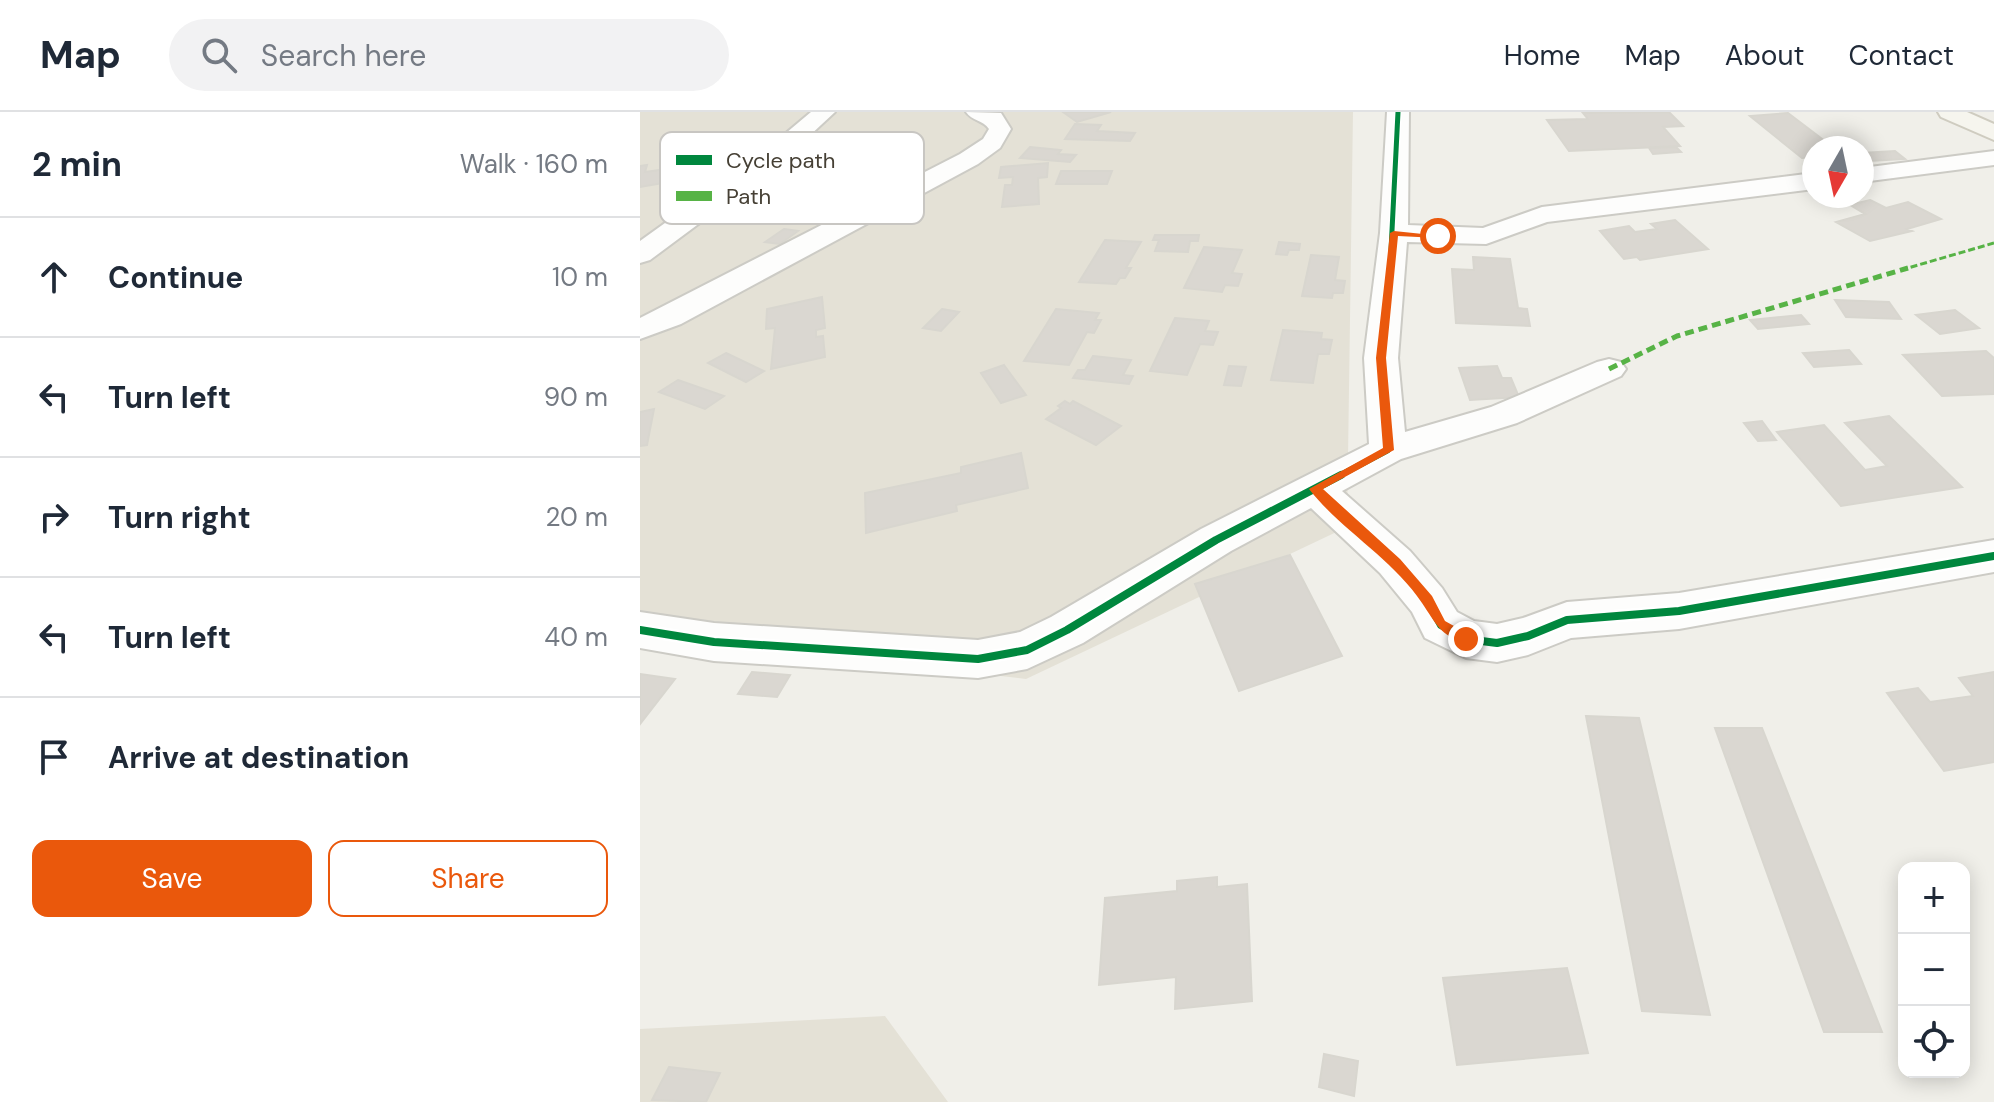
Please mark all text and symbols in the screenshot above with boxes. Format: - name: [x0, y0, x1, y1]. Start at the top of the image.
- search box: [169, 19, 729, 91]
- text: Map: [40, 30, 121, 80]
- icon: search: [197, 33, 241, 77]
- text: Search here: [261, 36, 426, 75]
- text: Home: [1504, 37, 1580, 74]
- text: Map: [1624, 37, 1681, 74]
- text: About: [1725, 37, 1804, 74]
- text: Contact: [1848, 37, 1954, 74]
- legend: [660, 132, 924, 224]
- north arrow: [1802, 136, 1874, 208]
- text: 2 min: [32, 142, 122, 187]
- text: Cycle path: [726, 146, 836, 175]
- text: Walk · 160 m: [460, 147, 608, 181]
- text: Path: [726, 182, 771, 211]
- route start: [1420, 218, 1456, 254]
- icon: ahead: [32, 255, 76, 299]
- text: Continue: [108, 258, 243, 297]
- text: 10 m: [552, 260, 608, 294]
- icon: left: [32, 375, 76, 419]
- text: Turn left: [108, 378, 231, 417]
- text: 90 m: [544, 380, 608, 414]
- icon: right: [32, 495, 76, 539]
- text: Turn right: [108, 498, 251, 537]
- text: 20 m: [545, 500, 608, 534]
- icon: left: [32, 615, 76, 659]
- text: Turn left: [108, 618, 231, 657]
- text: 40 m: [544, 620, 608, 654]
- route end: [1448, 621, 1484, 657]
- icon: arrive: [32, 735, 76, 779]
- text: Arrive at destination: [108, 738, 409, 777]
- button: Save: [32, 840, 312, 917]
- button: Share: [328, 840, 608, 917]
- map controls: [1898, 862, 1970, 1078]
- button: +: [1898, 862, 1970, 934]
- button: −: [1898, 934, 1970, 1006]
- button: locate: [1898, 1006, 1970, 1078]

